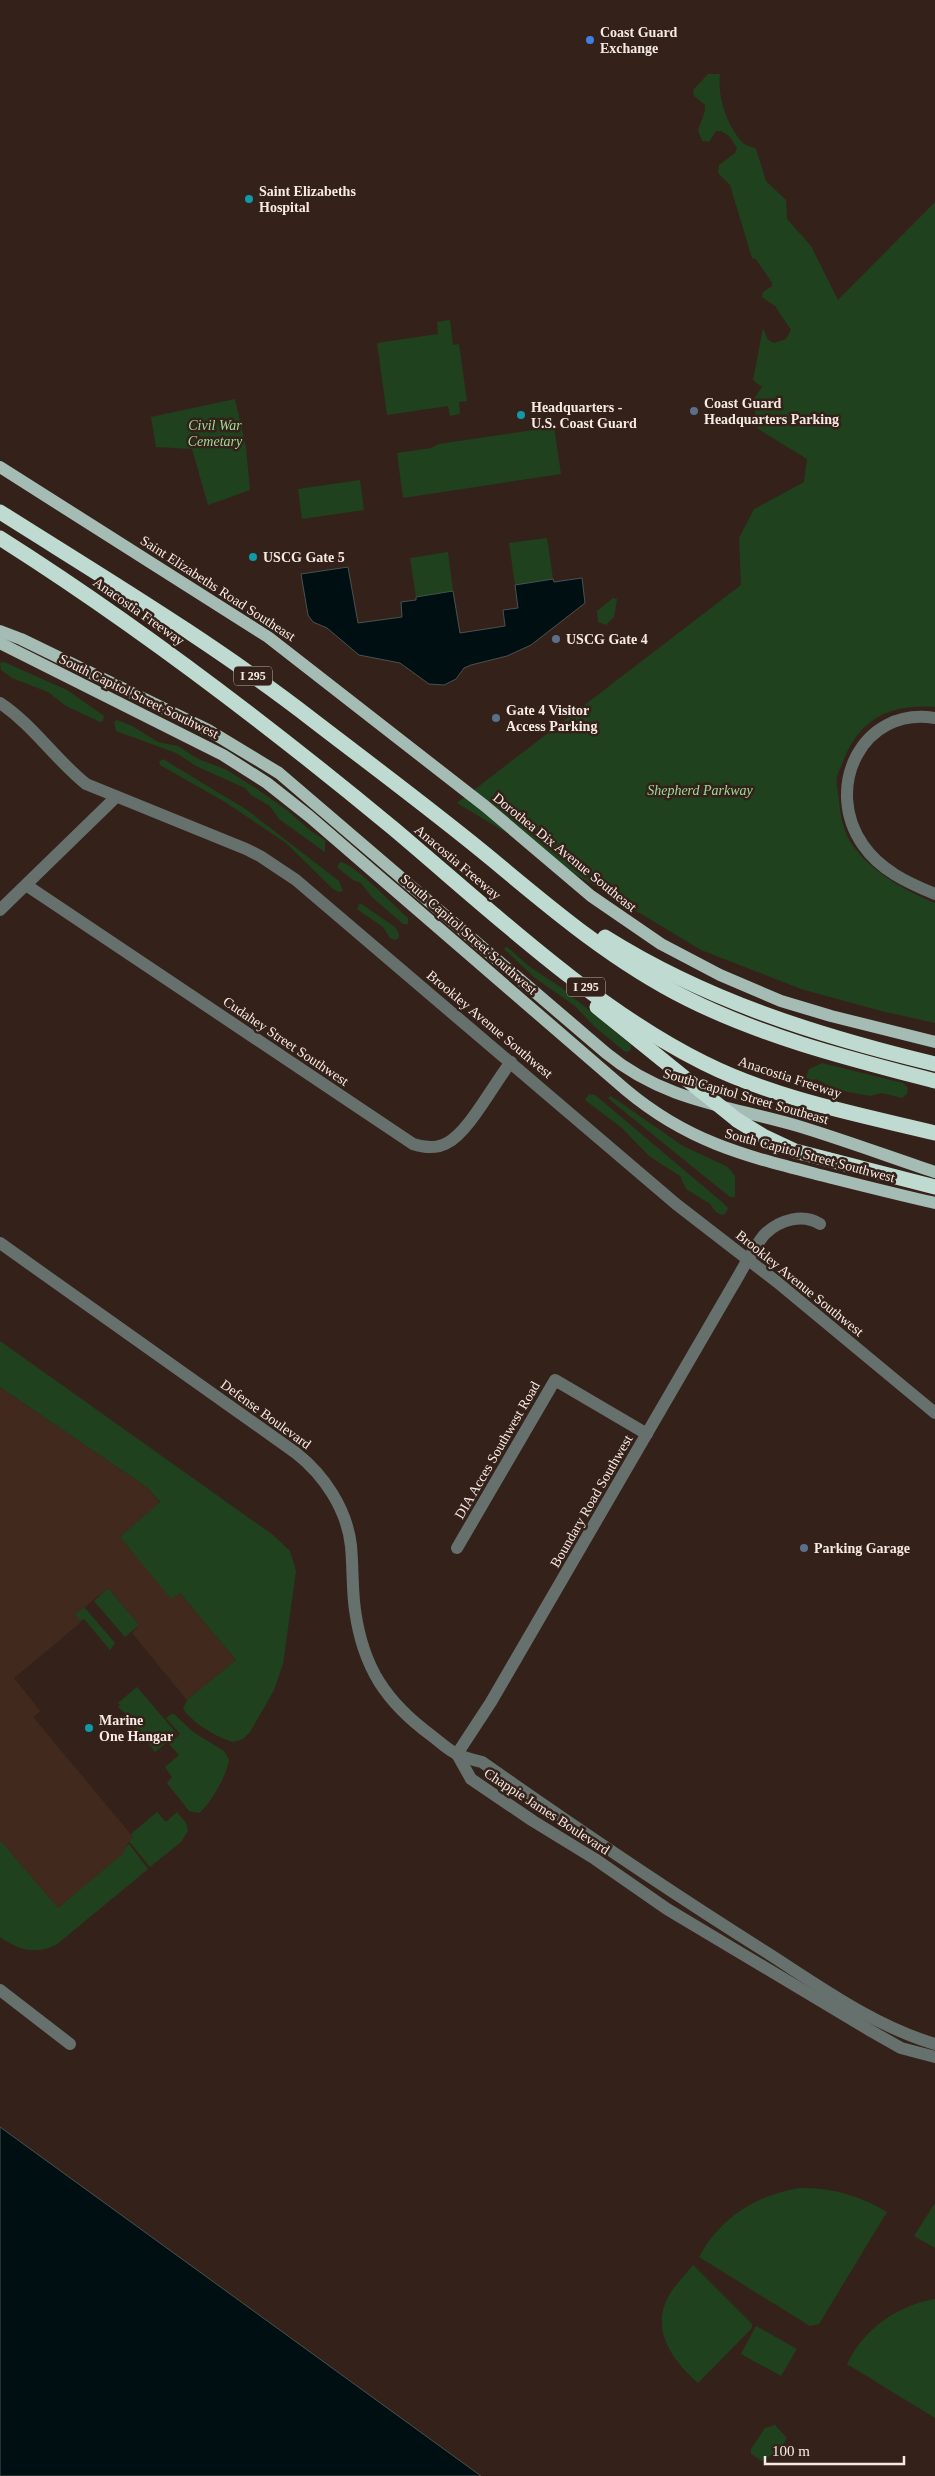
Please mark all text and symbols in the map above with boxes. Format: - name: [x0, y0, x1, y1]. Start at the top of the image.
- place label: Coast Guard Exchange: [600, 25, 678, 56]
- marker: Coast Guard Exchange: [584, 34, 596, 46]
- place label: Saint Elizabeths Hospital: [259, 184, 356, 215]
- marker: Saint Elizabeths Hospital: [243, 193, 255, 205]
- place label: Coast Guard Headquarters Parking: [704, 396, 839, 427]
- place label: Headquarters - U.S. Coast Guard: [531, 400, 637, 431]
- marker: Coast Guard Headquarters Parking: [688, 405, 700, 417]
- marker: Headquarters - U.S. Coast Guard: [515, 409, 527, 421]
- park label: Civil War Cemetary: [188, 418, 243, 449]
- street label: Saint Elizabeths Road Southeast: [137, 533, 298, 644]
- place label: USCG Gate 5: [263, 550, 345, 565]
- marker: USCG Gate 5: [247, 551, 259, 563]
- street label: Anacostia Freeway: [90, 574, 187, 648]
- place label: USCG Gate 4: [566, 632, 648, 647]
- marker: USCG Gate 4: [550, 633, 562, 645]
- street label: South Capitol Street Southwest: [57, 651, 221, 742]
- road number: I 295: [234, 666, 272, 686]
- place label: Gate 4 Visitor Access Parking: [506, 703, 597, 734]
- marker: Gate 4 Visitor Access Parking: [490, 712, 502, 724]
- park label: Shepherd Parkway: [647, 783, 754, 798]
- street label: Dorothea Dix Avenue Southeast: [490, 790, 639, 915]
- street label: Anacostia Freeway: [412, 822, 504, 903]
- street label: South Capitol Street Southwest: [398, 871, 540, 998]
- street label: Brookley Avenue Southwest: [424, 967, 556, 1081]
- road number: I 295: [567, 978, 605, 996]
- street label: Cudahey Street Southwest: [220, 994, 351, 1089]
- street label: Anacostia Freeway: [736, 1054, 843, 1101]
- street label: South Capitol Street Southeast: [661, 1066, 830, 1127]
- street label: South Capitol Street Southwest: [723, 1126, 897, 1185]
- street label: Brookley Avenue Southwest: [733, 1227, 866, 1339]
- street label: Defense Boulevard: [218, 1377, 314, 1452]
- street label: DIA Acces Southwest Road: [452, 1379, 543, 1522]
- street label: Boundary Road Southwest: [547, 1432, 636, 1570]
- place label: Parking Garage: [814, 1541, 910, 1556]
- marker: Parking Garage: [798, 1542, 810, 1554]
- place label: Marine One Hangar: [99, 1713, 173, 1744]
- marker: Marine One Hangar: [83, 1722, 95, 1734]
- street label: Chappie James Boulevard: [481, 1765, 612, 1858]
- scale bar: [765, 2434, 904, 2466]
- text: 100 m: [772, 2443, 810, 2459]

